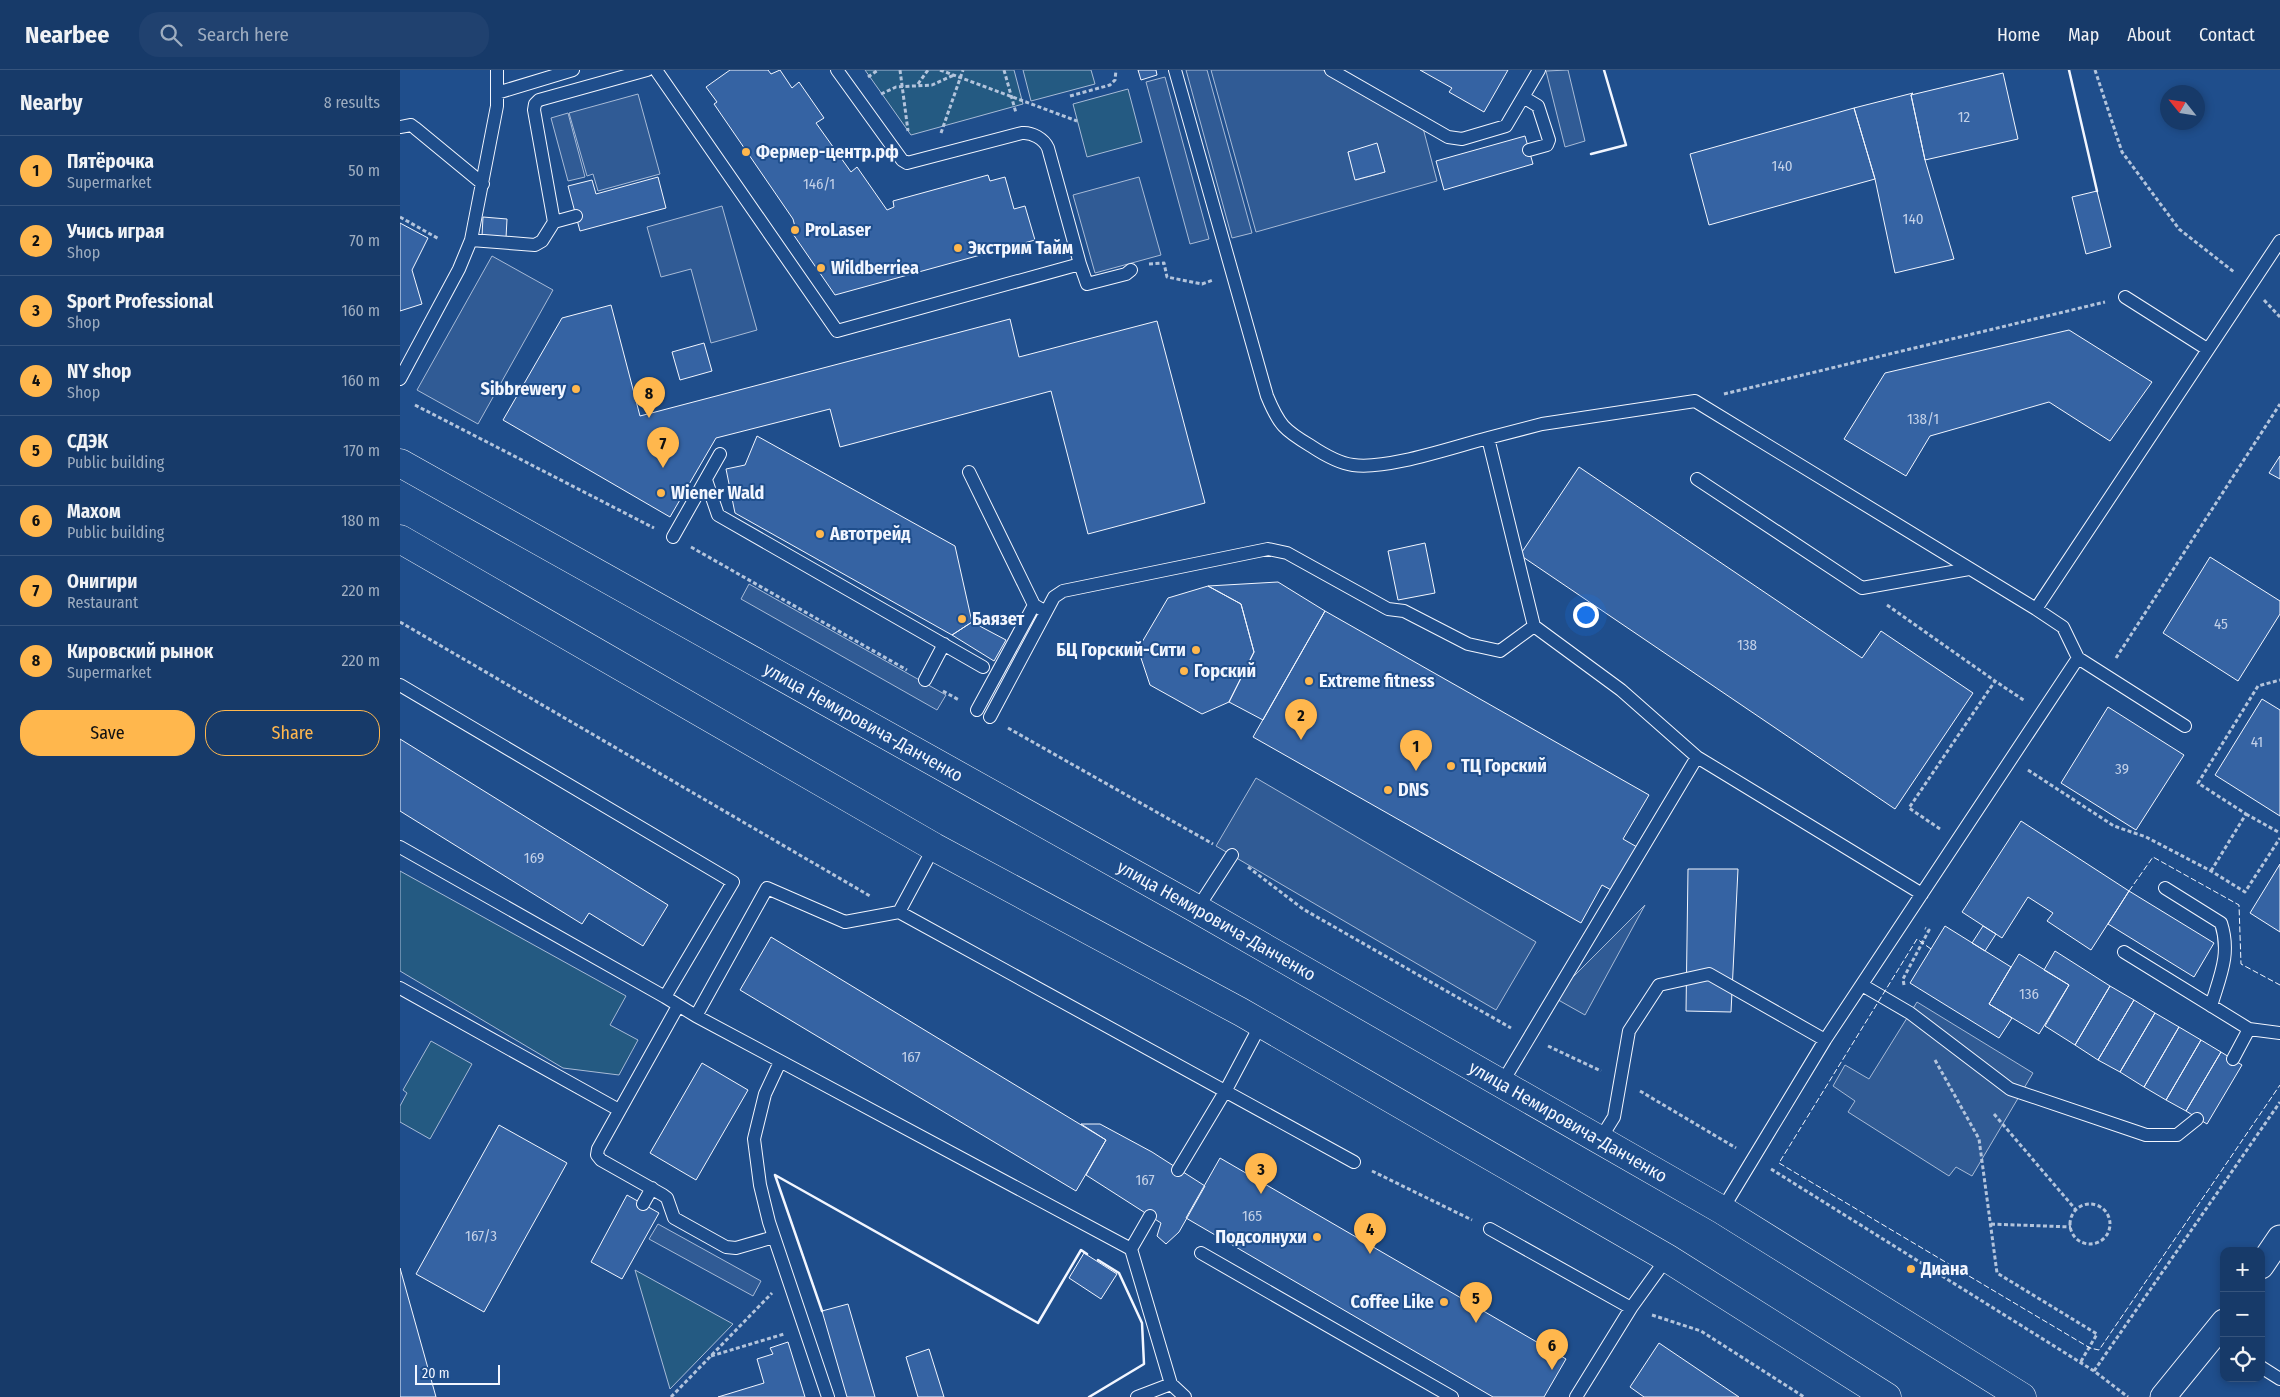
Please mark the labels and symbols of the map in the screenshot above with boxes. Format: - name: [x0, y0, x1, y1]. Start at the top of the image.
- north arrow: [2160, 85, 2205, 130]
- house number: 12: [1958, 108, 1971, 126]
- place label: Фермер-центр.рф: [756, 141, 899, 163]
- marker: Фермер-центр.рф: [740, 146, 752, 158]
- house number: 140: [1772, 157, 1792, 175]
- house number: 146/1: [803, 175, 835, 193]
- house number: 140: [1903, 210, 1923, 228]
- place label: ProLaser: [805, 219, 871, 241]
- marker: ProLaser: [789, 224, 801, 236]
- place label: Экстрим Тайм: [968, 237, 1073, 259]
- marker: Экстрим Тайм: [952, 242, 964, 254]
- place label: Wildberriea: [831, 257, 919, 279]
- marker: Wildberriea: [815, 262, 827, 274]
- pin: 8: [633, 377, 665, 418]
- place label: Sibbrewery: [481, 378, 566, 400]
- marker: Sibbrewery: [570, 383, 582, 395]
- house number: 138/1: [1907, 410, 1939, 428]
- pin: 7: [647, 427, 679, 468]
- place label: Wiener Wald: [671, 482, 764, 504]
- marker: Wiener Wald: [655, 487, 667, 499]
- place label: Автотрейд: [829, 523, 910, 545]
- marker: Автотрейд: [814, 528, 826, 540]
- your location: [1573, 602, 1599, 628]
- place label: Баязет: [972, 608, 1025, 630]
- marker: Баязет: [956, 613, 968, 625]
- house number: 45: [2214, 615, 2228, 633]
- house number: 138: [1737, 636, 1757, 654]
- place label: БЦ Горский-Сити: [1056, 639, 1186, 661]
- marker: БЦ Горский-Сити: [1190, 644, 1202, 656]
- street label: улица Немировича-Данченко: [760, 658, 967, 787]
- place label: Горский: [1194, 660, 1256, 682]
- marker: Горский: [1178, 665, 1190, 677]
- place label: Extreme fitness: [1319, 670, 1435, 692]
- marker: Extreme fitness: [1303, 675, 1315, 687]
- pin: 2: [1285, 699, 1317, 740]
- pin: 1: [1400, 730, 1432, 771]
- house number: 41: [2251, 733, 2263, 751]
- place label: ТЦ Горский: [1461, 755, 1547, 777]
- marker: ТЦ Горский: [1445, 760, 1457, 772]
- house number: 39: [2115, 760, 2129, 778]
- place label: DNS: [1398, 779, 1429, 801]
- marker: DNS: [1382, 784, 1394, 796]
- house number: 169: [524, 849, 544, 867]
- street label: улица Немировича-Данченко: [1113, 856, 1320, 986]
- house number: 136: [2019, 985, 2039, 1003]
- house number: 167: [901, 1048, 921, 1066]
- street label: улица Немировича-Данченко: [1465, 1056, 1671, 1187]
- pin: 3: [1245, 1153, 1277, 1194]
- house number: 167: [1135, 1171, 1155, 1189]
- house number: 165: [1242, 1207, 1262, 1225]
- pin: 4: [1354, 1213, 1386, 1254]
- place label: Подсолнухи: [1215, 1226, 1307, 1248]
- house number: 167/3: [465, 1227, 497, 1245]
- marker: Подсолнухи: [1311, 1231, 1323, 1243]
- place label: Диана: [1920, 1258, 1969, 1280]
- marker: Диана: [1905, 1263, 1917, 1275]
- pin: 5: [1460, 1282, 1492, 1323]
- place label: Coffee Like: [1351, 1291, 1434, 1313]
- marker: Coffee Like: [1438, 1296, 1450, 1308]
- pin: 6: [1536, 1329, 1568, 1370]
- scale bar: [415, 1362, 500, 1385]

